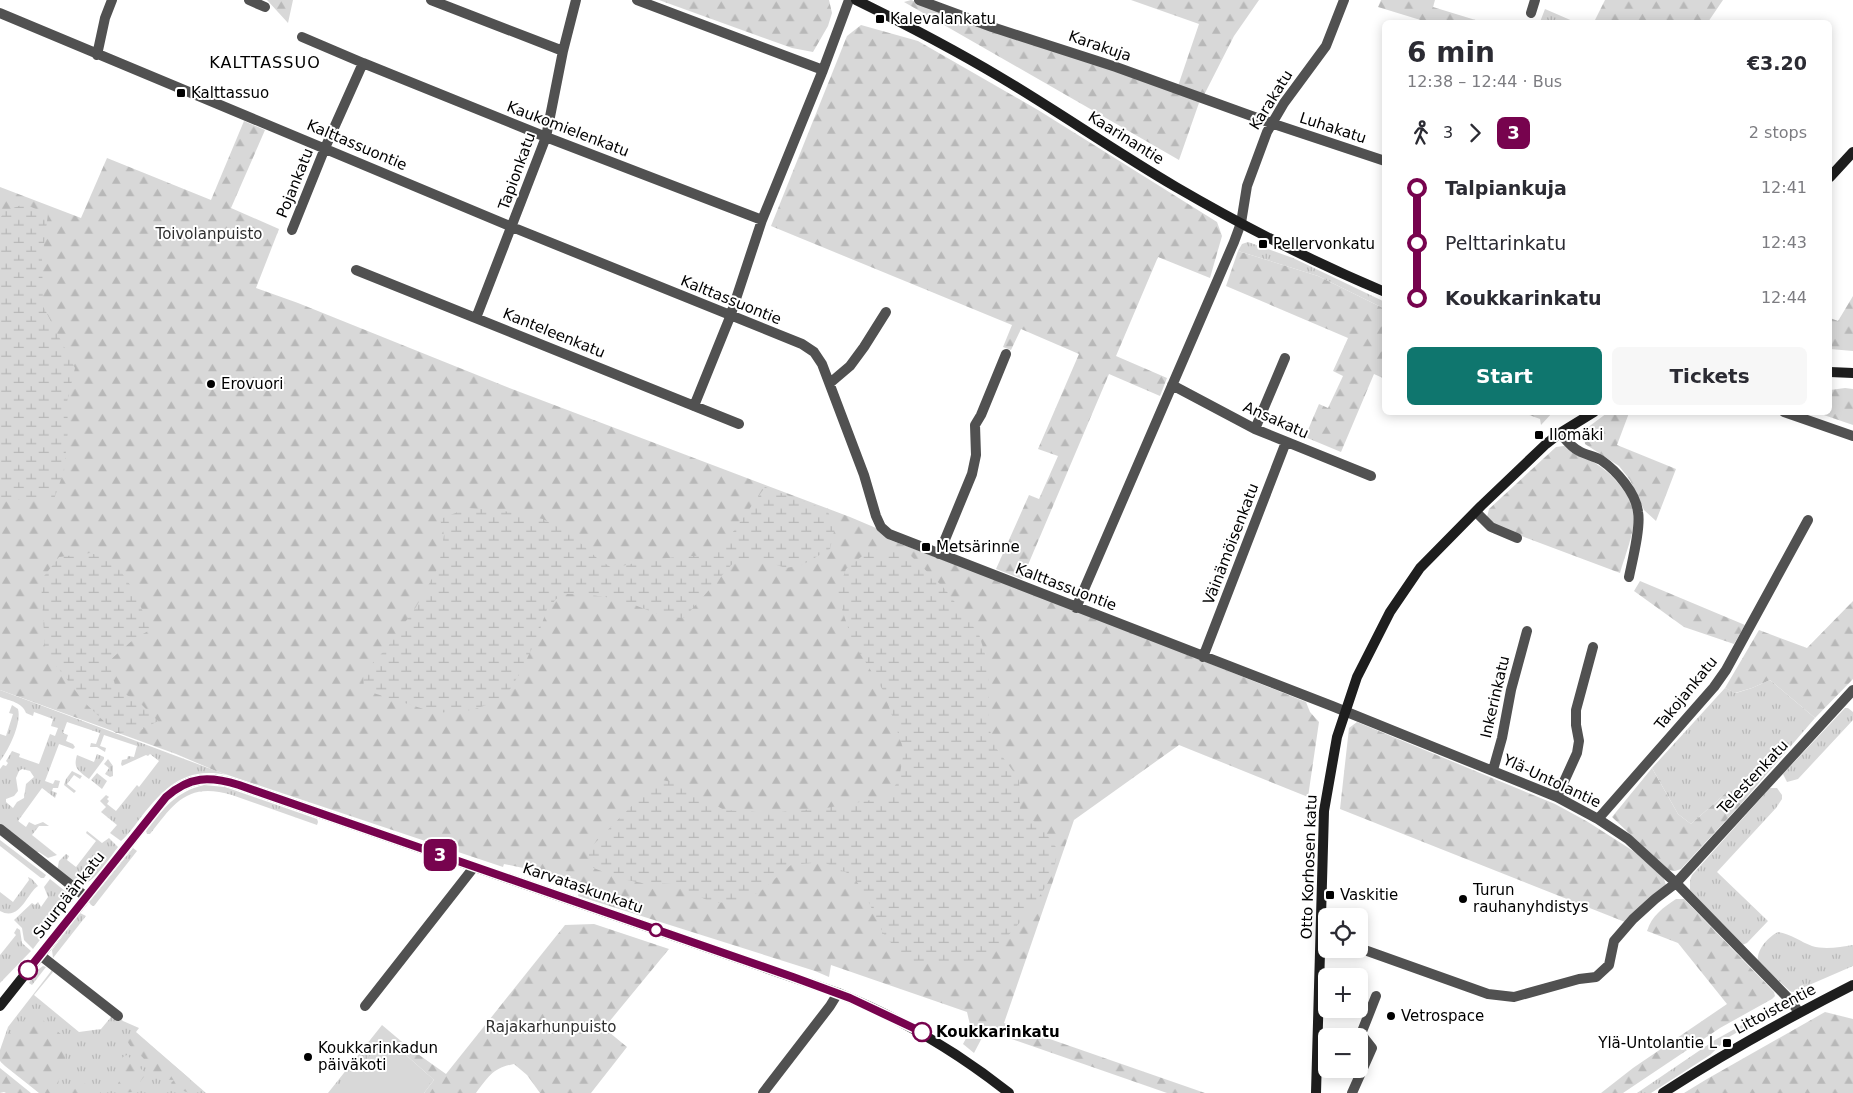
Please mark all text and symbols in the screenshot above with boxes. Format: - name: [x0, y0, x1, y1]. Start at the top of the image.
- place label: Kalevalankatu: [890, 10, 996, 28]
- marker: Kalevalankatu: [874, 13, 886, 25]
- street label: Karakuja: [1066, 27, 1134, 65]
- text: 6 min: [1407, 36, 1495, 69]
- text: €3.20: [1747, 52, 1807, 74]
- district label: KALTTASSUO: [209, 53, 321, 72]
- street label: Karakatu: [1246, 67, 1296, 133]
- text: 12:38 – 12:44 · Bus: [1407, 72, 1562, 91]
- place label: Kalttassuo: [191, 84, 269, 102]
- marker: Kalttassuo: [175, 87, 187, 99]
- street label: Kaukomielenkatu: [504, 97, 632, 161]
- street label: Kaarinantie: [1085, 108, 1167, 168]
- street label: Luhakatu: [1297, 109, 1369, 147]
- street label: Kalttassuontie: [304, 116, 410, 174]
- icon: walk: [1407, 119, 1435, 147]
- icon: forward: [1461, 119, 1489, 147]
- text: 3: [1507, 122, 1520, 143]
- text: 3: [1443, 123, 1453, 142]
- text: 2 stops: [1749, 123, 1807, 142]
- street label: Tapionkatu: [494, 130, 539, 213]
- street label: Pojankatu: [273, 146, 317, 220]
- text: Talpiankuja: [1445, 177, 1567, 199]
- text: 12:41: [1761, 178, 1807, 197]
- park label: Toivolanpuisto: [155, 225, 262, 243]
- text: Pelttarinkatu: [1445, 232, 1566, 254]
- text: 12:43: [1761, 233, 1807, 252]
- place label: Pellervonkatu: [1273, 235, 1375, 253]
- marker: Pellervonkatu: [1257, 238, 1269, 250]
- street label: Kalttassuontie: [678, 272, 784, 328]
- text: Koukkarinkatu: [1445, 287, 1602, 309]
- text: 12:44: [1761, 288, 1807, 307]
- street label: Kanteleenkatu: [500, 304, 608, 362]
- button: Start: [1407, 347, 1602, 405]
- button: Tickets: [1612, 347, 1807, 405]
- place label: Erovuori: [221, 375, 283, 393]
- marker: Erovuori: [205, 378, 217, 390]
- street label: Ansakatu: [1240, 398, 1312, 442]
- place label: Ilomäki: [1549, 426, 1603, 444]
- marker: Ilomäki: [1533, 429, 1545, 441]
- street label: Väinämöisenkatu: [1200, 481, 1262, 607]
- place label: Metsärinne: [936, 538, 1020, 556]
- marker: Metsärinne: [920, 541, 932, 553]
- street label: Kalttassuontie: [1013, 559, 1119, 615]
- street label: Takojankatu: [1650, 653, 1721, 734]
- street label: Inkerinkatu: [1477, 654, 1513, 740]
- street label: Telestenkatu: [1713, 736, 1792, 818]
- street label: Ylä-Untolantie: [1499, 750, 1604, 811]
- street label: Otto Korhosen katu: [1297, 794, 1321, 940]
- line badge: 3: [424, 839, 456, 871]
- text: 3: [434, 844, 446, 865]
- street label: Suurpäänkatu: [30, 848, 108, 942]
- street label: Karvataskunkatu: [520, 859, 646, 917]
- place label: Turun rauhanyhdistys: [1472, 881, 1589, 916]
- place label: Vaskitie: [1340, 886, 1398, 904]
- marker: Vaskitie: [1324, 889, 1336, 901]
- marker: Turun rauhanyhdistys: [1457, 893, 1469, 905]
- map controls: [1318, 908, 1368, 1078]
- button: locate: [1318, 908, 1368, 958]
- unlabelled marker: [649, 923, 663, 937]
- unlabelled marker: [18, 960, 38, 980]
- button: +: [1318, 968, 1368, 1018]
- street label: Littoistentie: [1731, 980, 1819, 1038]
- place label: Vetrospace: [1401, 1007, 1484, 1025]
- marker: Vetrospace: [1385, 1010, 1397, 1022]
- park label: Rajakarhunpuisto: [486, 1018, 616, 1036]
- marker: Koukkarinkatu: [912, 1022, 932, 1042]
- place label: Koukkarinkatu: [936, 1023, 1060, 1041]
- button: −: [1318, 1028, 1368, 1078]
- place label: Ylä-Untolantie L: [1597, 1034, 1718, 1052]
- marker: Ylä-Untolantie L: [1721, 1037, 1733, 1049]
- place label: Koukkarinkadun päiväkoti: [318, 1039, 438, 1074]
- marker: Koukkarinkadun päiväkoti: [302, 1051, 314, 1063]

